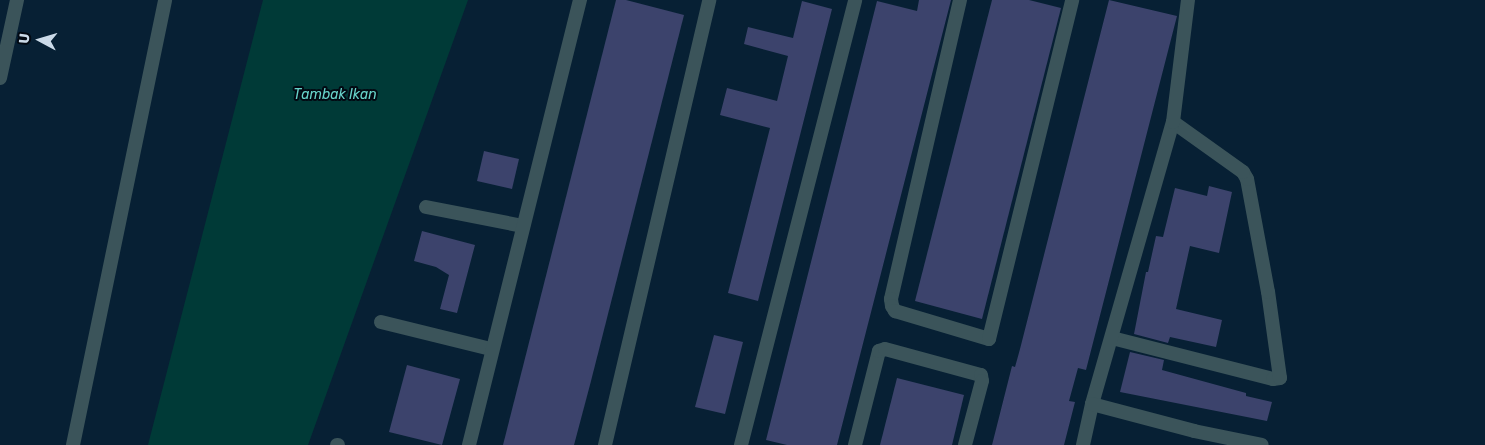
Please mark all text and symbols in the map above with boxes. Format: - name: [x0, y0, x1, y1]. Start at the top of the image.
- north arrow: [15, 15, 65, 65]
- text: U: [16, 32, 34, 44]
- water label: Tambak Ikan: [293, 87, 377, 103]

